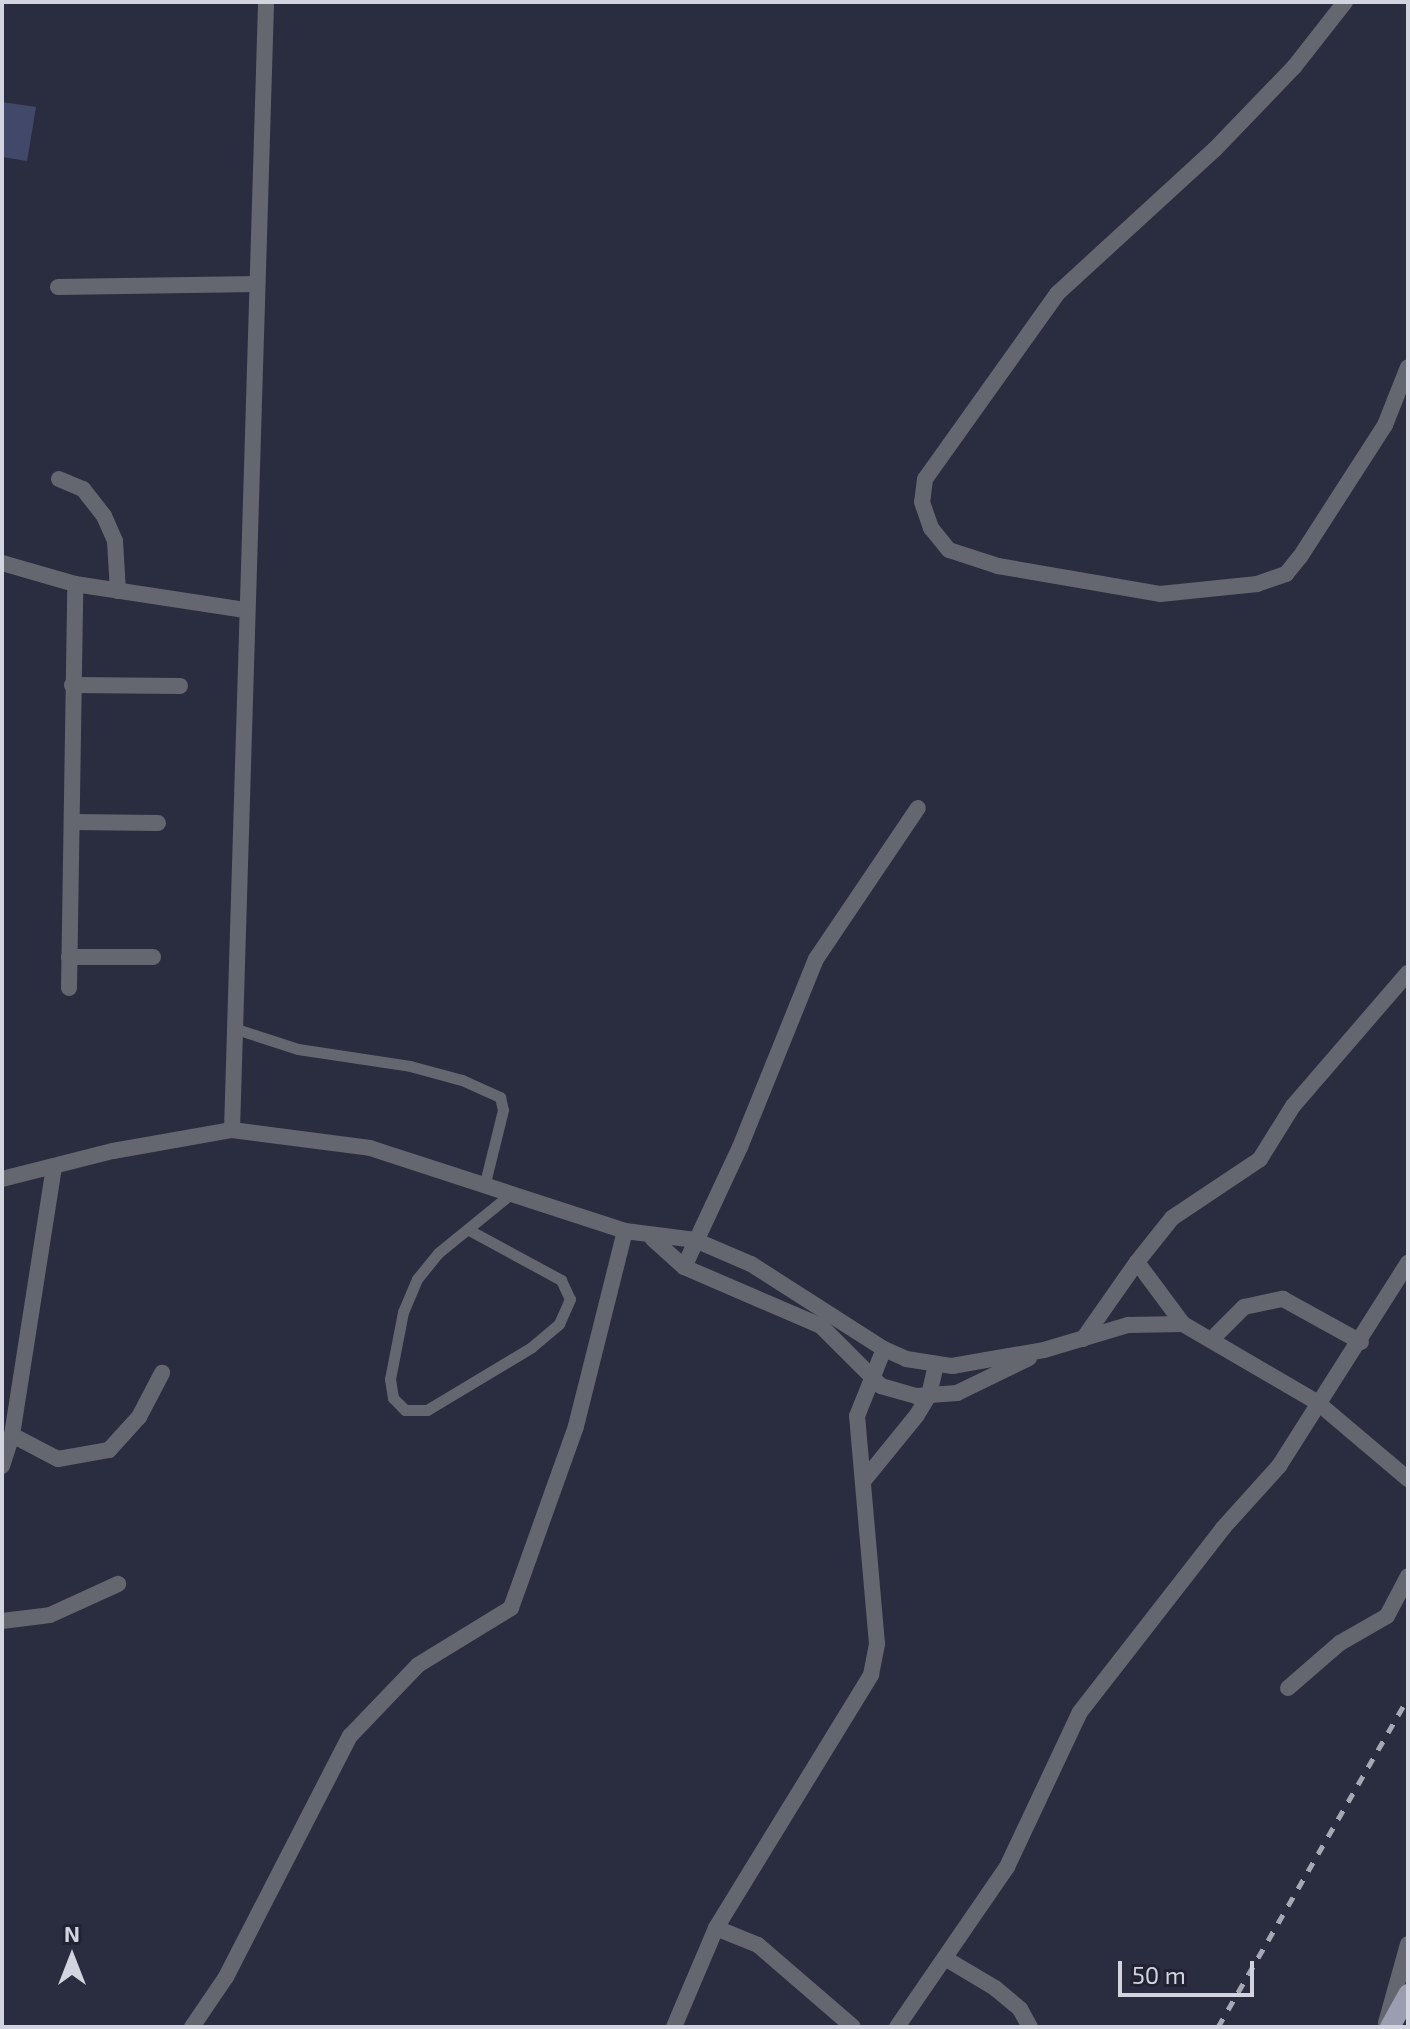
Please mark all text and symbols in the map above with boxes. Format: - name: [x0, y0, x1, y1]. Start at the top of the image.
- north arrow: [32, 1917, 112, 1997]
- text: N: [64, 1920, 80, 1946]
- scale bar: [1122, 1945, 1258, 1995]
- text: 50 m: [1132, 1960, 1186, 1989]

